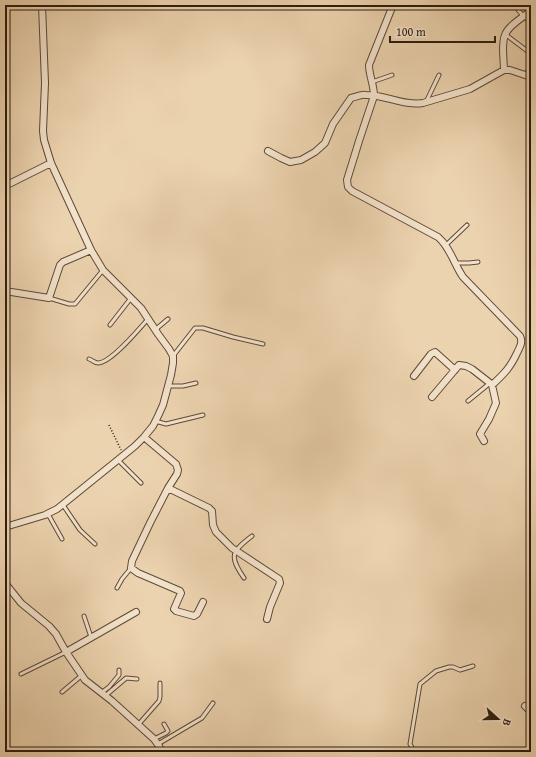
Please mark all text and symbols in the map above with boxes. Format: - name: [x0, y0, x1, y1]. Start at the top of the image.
- scale bar: [390, 18, 495, 44]
- text: 100 m: [396, 23, 426, 40]
- north arrow: [478, 699, 518, 739]
- text: B: [499, 717, 516, 729]

